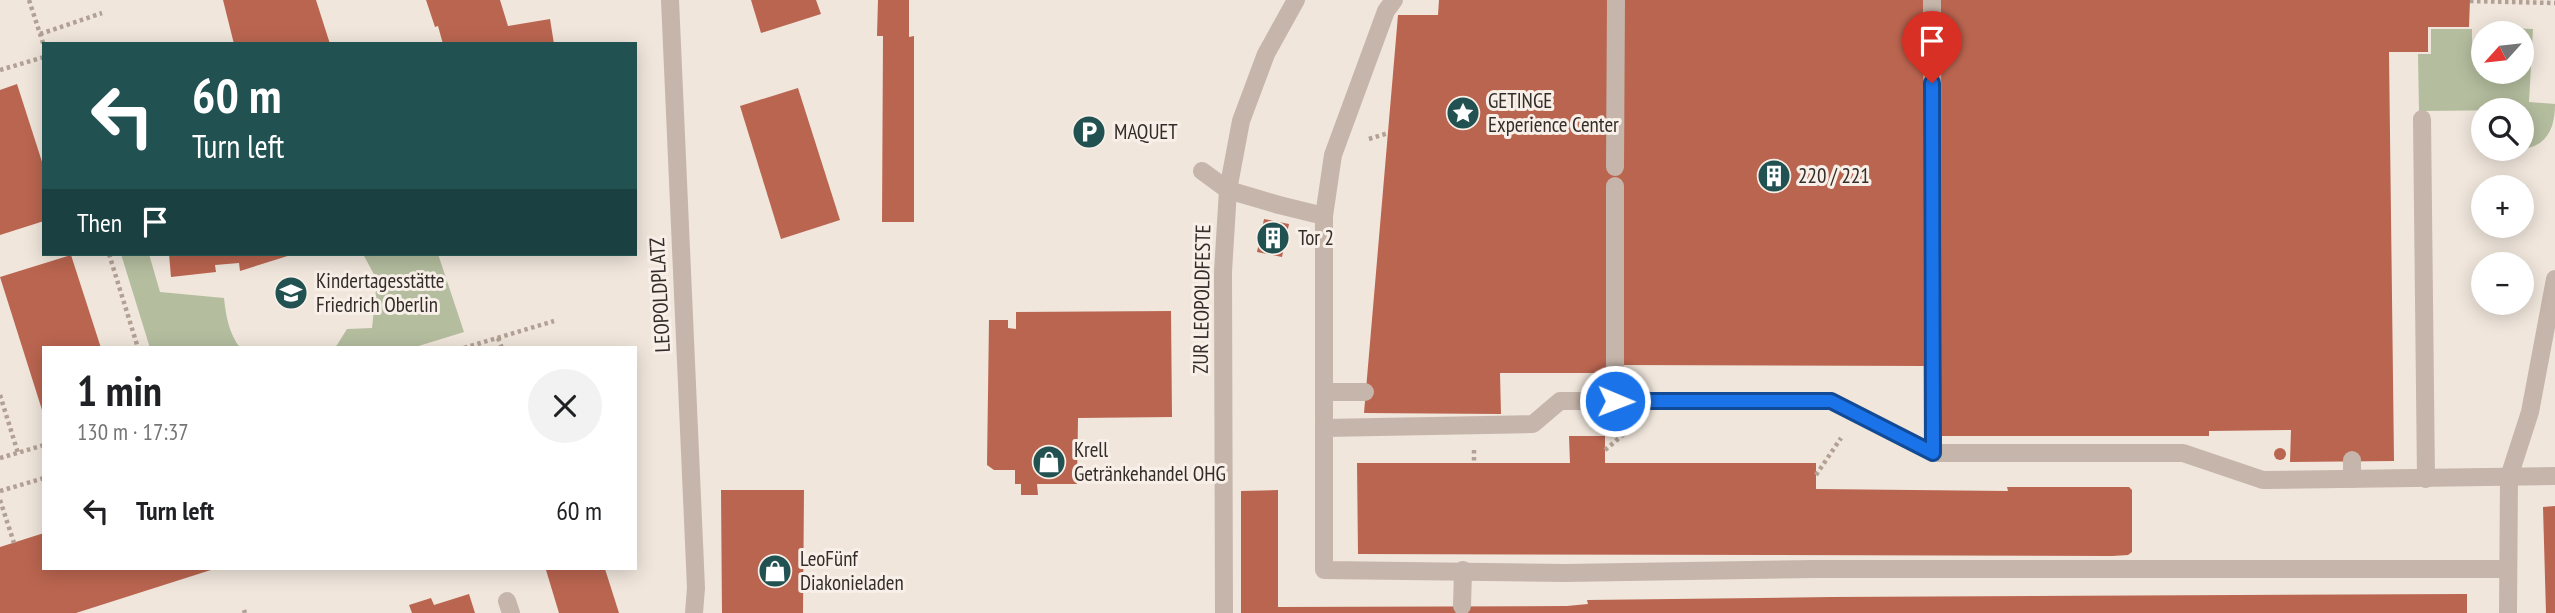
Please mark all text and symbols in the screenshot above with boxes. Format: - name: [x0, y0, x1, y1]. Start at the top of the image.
- pin: [1902, 11, 1962, 83]
- north arrow: [2471, 21, 2534, 84]
- map controls: [2471, 21, 2534, 315]
- icon: arrive: [1913, 22, 1951, 60]
- text: 60 m: [192, 63, 281, 127]
- icon: left: [77, 70, 168, 161]
- place label: GETINGE Experience Center: [1488, 87, 1619, 138]
- place icon: GETINGE Experience Center: [1444, 94, 1482, 132]
- button: search: [2471, 98, 2534, 161]
- parking icon: MAQUET: [1070, 113, 1108, 151]
- place label: MAQUET: [1114, 118, 1178, 145]
- text: Turn left: [192, 125, 284, 167]
- building icon: 220 / 221: [1755, 157, 1793, 195]
- place label: 220 / 221: [1798, 162, 1870, 189]
- button: +: [2471, 175, 2534, 238]
- icon: arrive: [136, 203, 174, 241]
- text: Then: [77, 206, 122, 239]
- building icon: Tor 2: [1254, 219, 1292, 257]
- street label: ZUR LEOPOLDFESTE: [1187, 224, 1216, 374]
- place label: Tor 2: [1298, 224, 1334, 251]
- street label: LEOPOLDPLATZ: [643, 237, 676, 353]
- button: −: [2471, 252, 2534, 315]
- place label: Kindertagesstätte Friedrich Oberlin: [316, 267, 445, 318]
- school or university icon: Kindertagesstätte Friedrich Oberlin: [272, 274, 310, 312]
- text: 1 min: [77, 363, 162, 418]
- position arrow: [1578, 364, 1652, 438]
- button: close: [528, 369, 602, 443]
- text: 130 m · 17:37: [77, 417, 189, 446]
- place label: Krell Getränkehandel OHG: [1074, 436, 1226, 487]
- shop icon: Krell Getränkehandel OHG: [1030, 443, 1068, 481]
- icon: left: [77, 492, 115, 530]
- text: Turn left: [136, 494, 214, 527]
- text: 60 m: [556, 494, 602, 527]
- place label: LeoFünf Diakonieladen: [800, 545, 904, 596]
- shop icon: LeoFünf Diakonieladen: [756, 552, 794, 590]

